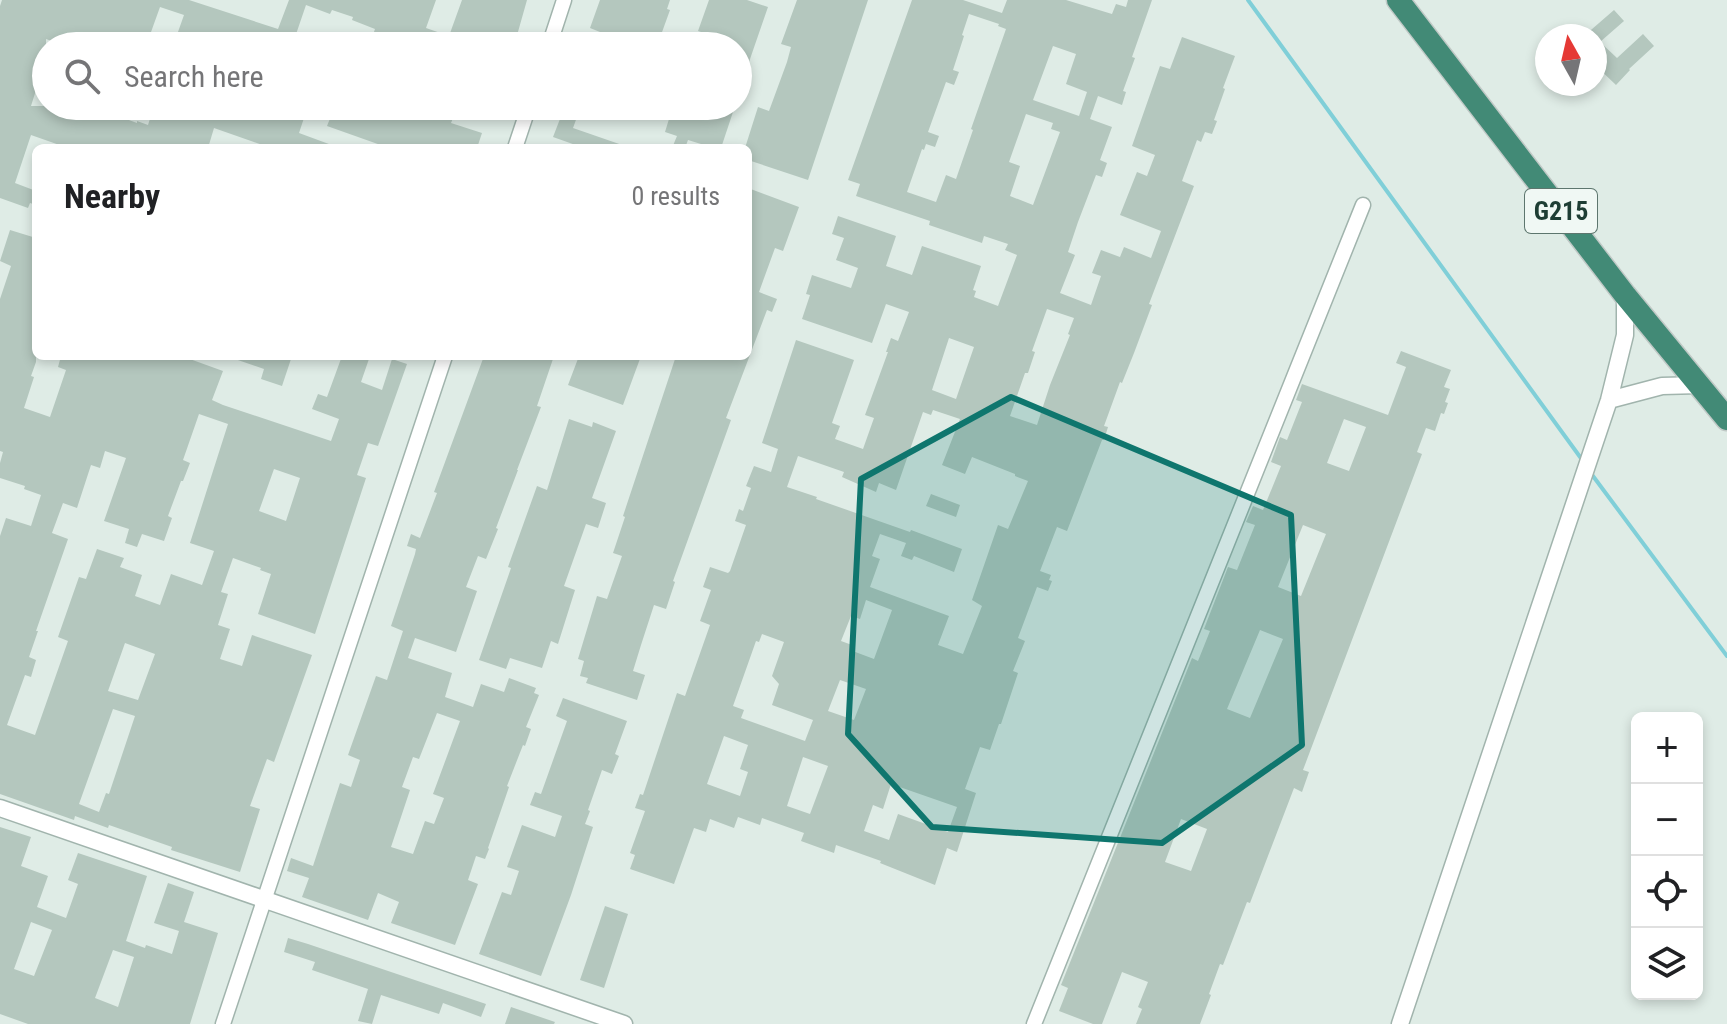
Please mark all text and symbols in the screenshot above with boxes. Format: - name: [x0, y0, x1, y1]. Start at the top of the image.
- north arrow: [1535, 24, 1607, 96]
- search box: [32, 32, 752, 120]
- icon: search: [60, 54, 104, 98]
- text: Search here: [124, 59, 264, 94]
- text: Nearby: [64, 176, 160, 216]
- text: 0 results: [631, 181, 720, 211]
- road number: G215: [1525, 189, 1597, 233]
- map controls: [1631, 712, 1703, 1000]
- button: +: [1631, 712, 1703, 784]
- button: −: [1631, 784, 1703, 856]
- button: locate: [1631, 856, 1703, 928]
- button: layers: [1631, 928, 1703, 1000]

